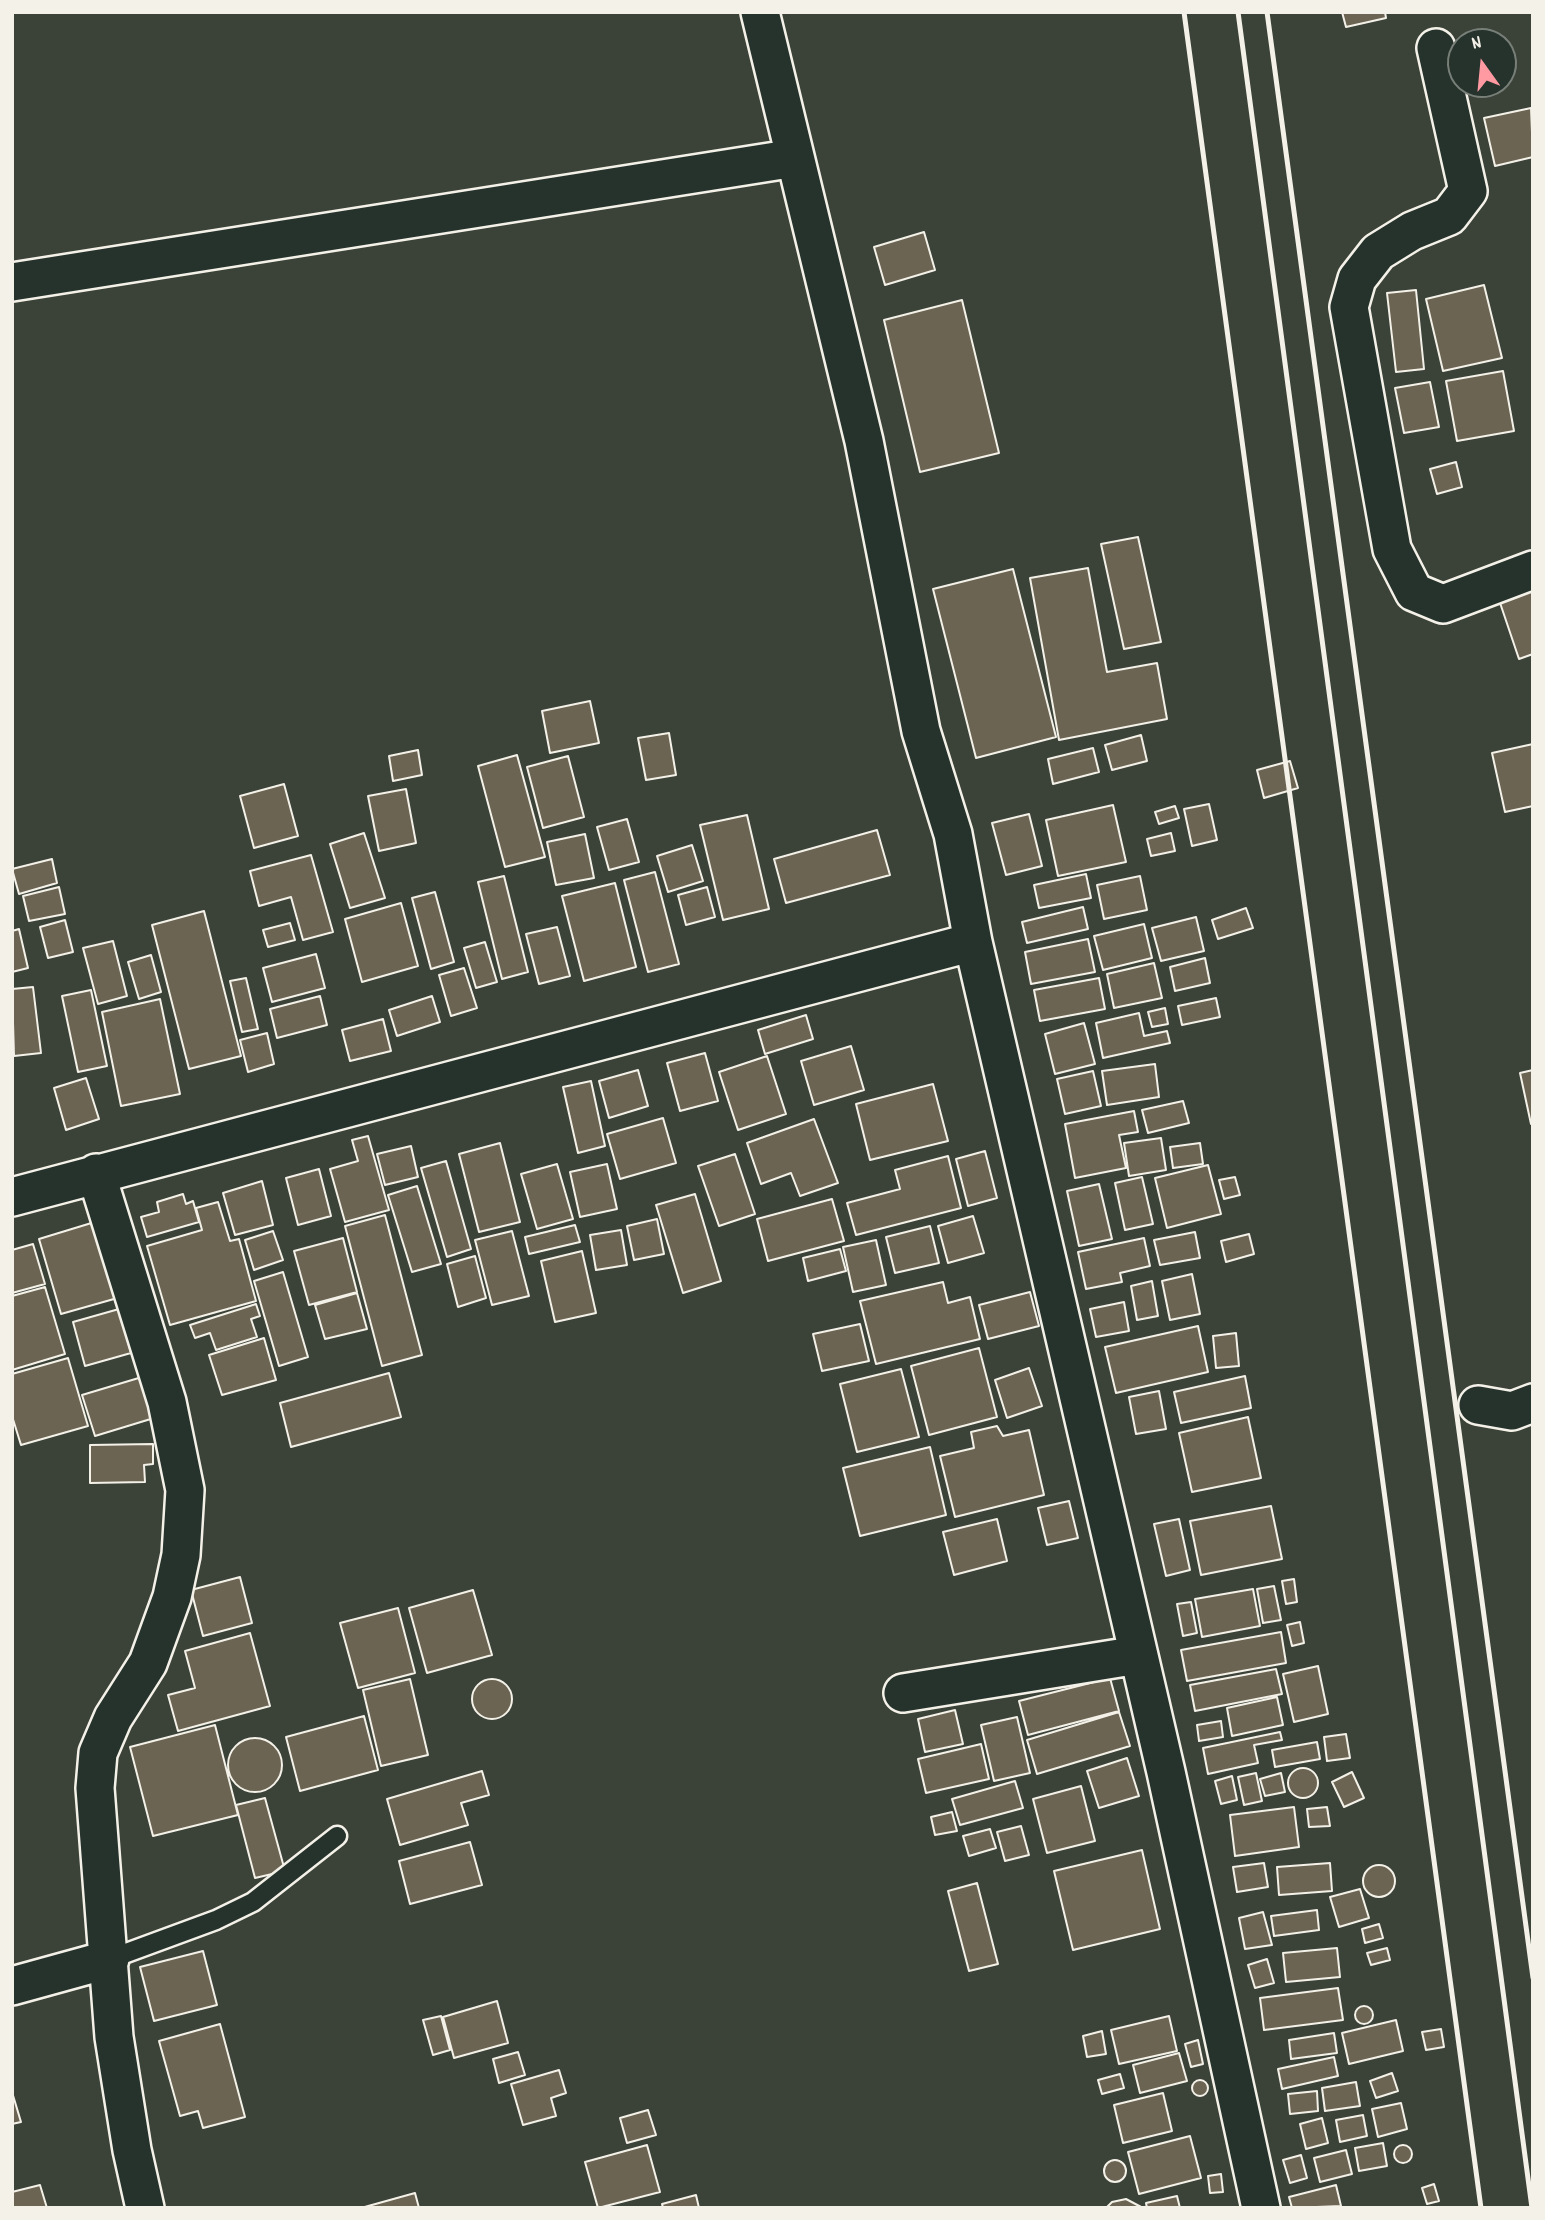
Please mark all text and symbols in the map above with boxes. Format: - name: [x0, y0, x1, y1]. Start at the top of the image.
- north arrow: [1447, 28, 1517, 98]
- text: N: [1469, 30, 1485, 58]

